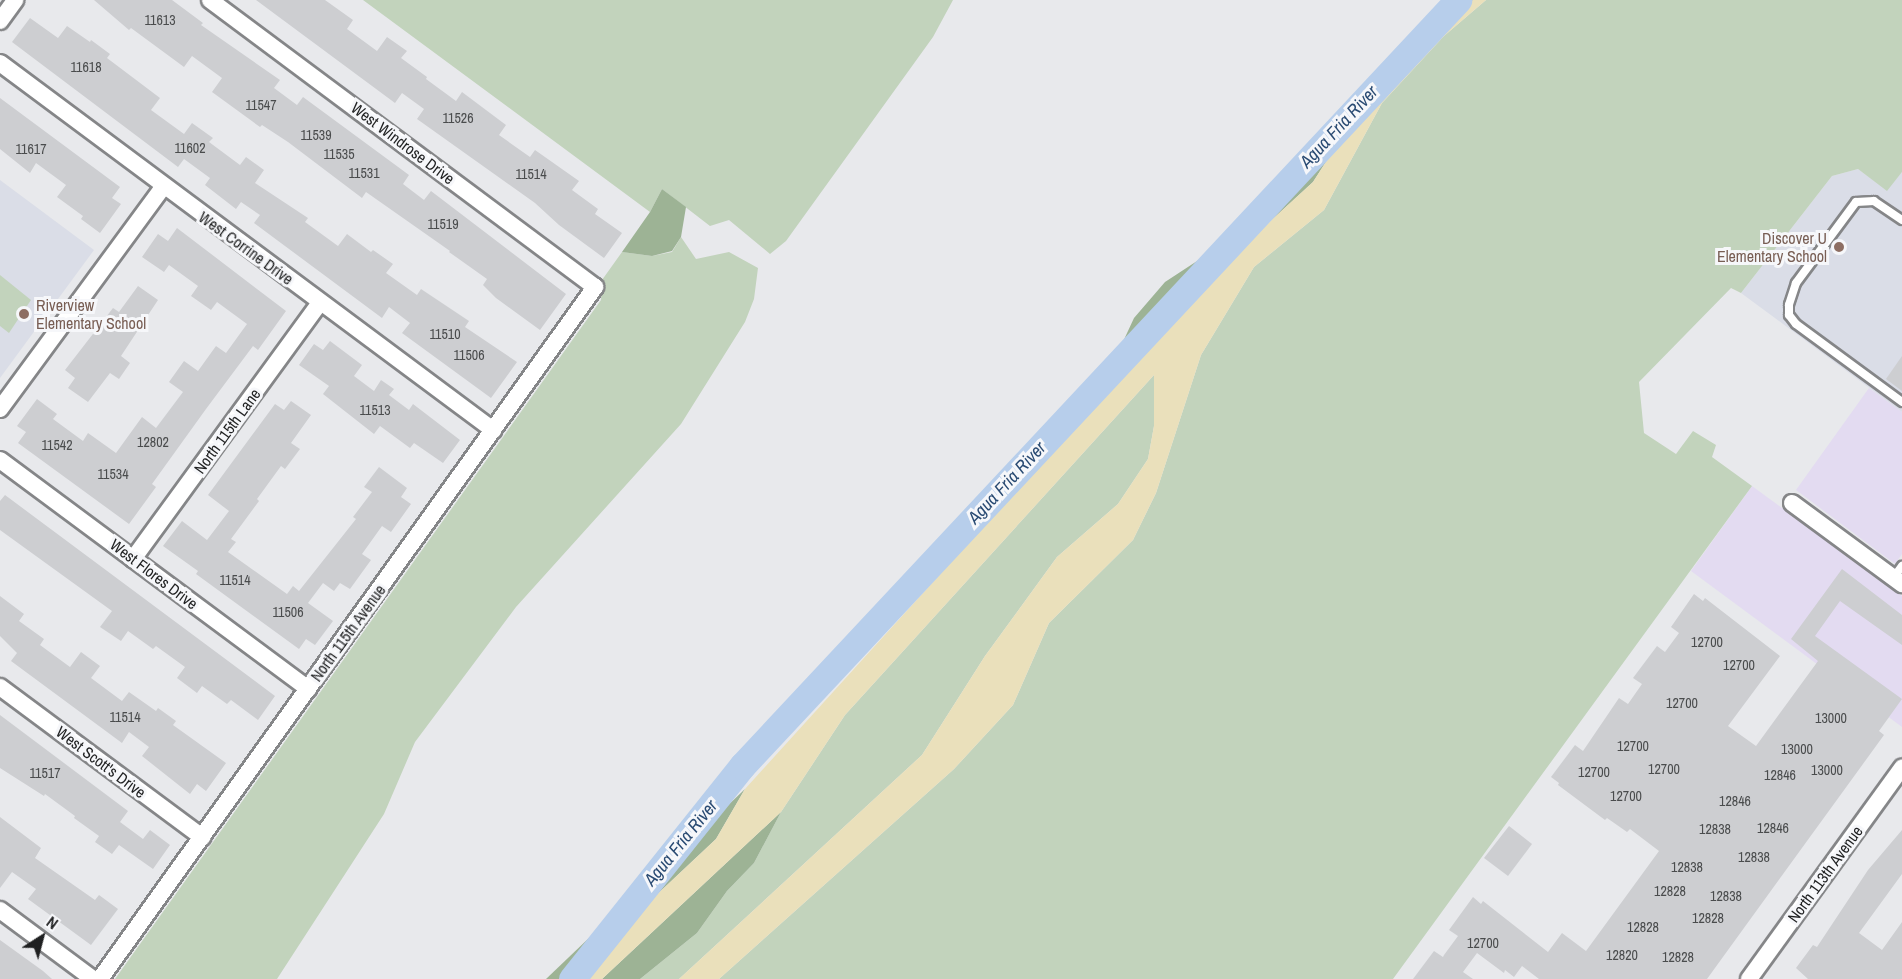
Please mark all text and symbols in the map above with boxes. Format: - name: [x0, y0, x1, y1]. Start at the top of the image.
- house number: 11613: [144, 12, 176, 28]
- house number: 11618: [70, 59, 102, 75]
- water label: Agua Fria River: [1296, 82, 1382, 172]
- house number: 11547: [245, 97, 277, 113]
- street label: West Windrose Drive: [348, 98, 458, 188]
- house number: 11526: [442, 110, 474, 126]
- house number: 11539: [300, 127, 332, 143]
- house number: 11602: [174, 140, 206, 156]
- house number: 11617: [15, 141, 47, 157]
- house number: 11535: [323, 146, 355, 162]
- house number: 11531: [348, 165, 380, 181]
- house number: 11514: [515, 166, 547, 182]
- street label: West Corrine Drive: [195, 207, 297, 289]
- house number: 11519: [427, 216, 459, 232]
- place label: Discover U Elementary School: [1717, 228, 1827, 266]
- marker: Discover U Elementary School: [1832, 240, 1846, 254]
- place label: Riverview Elementary School: [36, 295, 146, 333]
- marker: Riverview Elementary School: [17, 307, 31, 321]
- house number: 11510: [429, 326, 461, 342]
- house number: 11506: [453, 347, 485, 363]
- street label: North 115th Lane: [190, 385, 264, 477]
- house number: 11513: [359, 402, 391, 418]
- house number: 12802: [137, 434, 169, 450]
- house number: 11542: [41, 437, 73, 453]
- water label: Agua Fria River: [964, 438, 1050, 528]
- house number: 11534: [97, 466, 129, 482]
- street label: West Flores Drive: [106, 535, 202, 613]
- house number: 11514: [219, 572, 251, 588]
- street label: North 115th Avenue: [306, 581, 390, 685]
- house number: 11506: [272, 604, 304, 620]
- house number: 12700: [1691, 634, 1723, 650]
- house number: 12700: [1723, 657, 1755, 673]
- house number: 12700: [1666, 695, 1698, 711]
- house number: 11514: [109, 709, 141, 725]
- house number: 13000: [1815, 710, 1847, 726]
- street label: West Scott's Drive: [52, 722, 150, 802]
- house number: 12700: [1617, 738, 1649, 754]
- house number: 13000: [1781, 741, 1813, 757]
- house number: 12700: [1648, 761, 1680, 777]
- house number: 13000: [1811, 762, 1843, 778]
- house number: 12700: [1578, 764, 1610, 780]
- house number: 11517: [29, 765, 61, 781]
- house number: 12846: [1764, 767, 1796, 783]
- house number: 12700: [1610, 788, 1642, 804]
- house number: 12846: [1719, 793, 1751, 809]
- water label: Agua Fria River: [640, 796, 722, 890]
- house number: 12846: [1757, 820, 1789, 836]
- house number: 12838: [1699, 821, 1731, 837]
- street label: North 113th Avenue: [1783, 822, 1867, 926]
- house number: 12838: [1738, 849, 1770, 865]
- house number: 12838: [1671, 859, 1703, 875]
- house number: 12828: [1654, 883, 1686, 899]
- house number: 12838: [1710, 888, 1742, 904]
- north arrow: [12, 907, 72, 967]
- house number: 12828: [1692, 910, 1724, 926]
- text: N: [42, 911, 63, 934]
- house number: 12828: [1627, 919, 1659, 935]
- house number: 12700: [1467, 935, 1499, 951]
- house number: 12820: [1606, 947, 1638, 963]
- house number: 12828: [1662, 949, 1694, 965]

